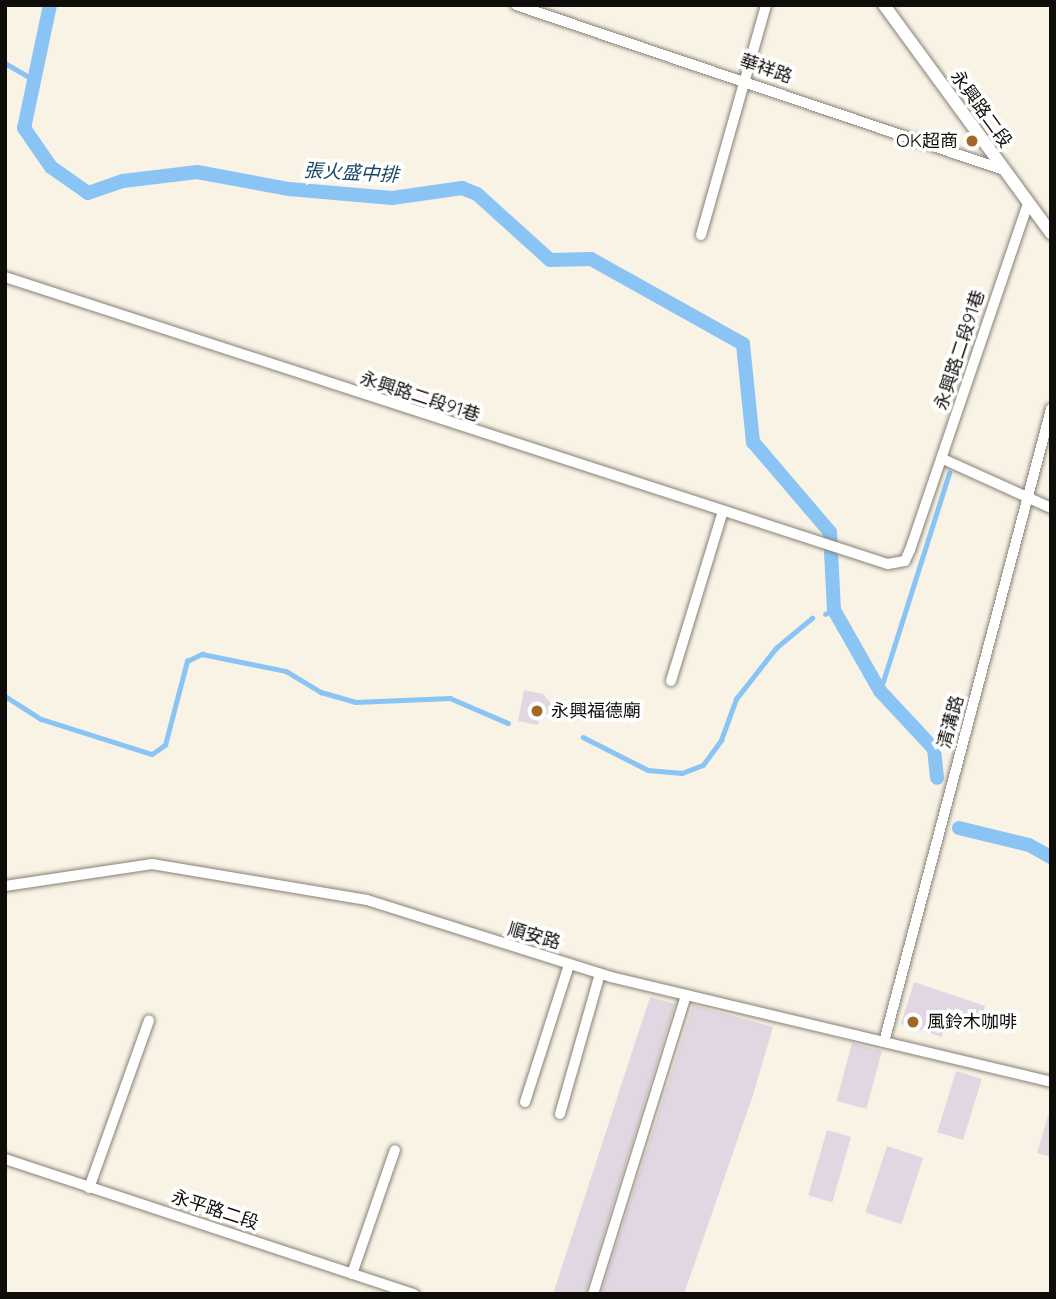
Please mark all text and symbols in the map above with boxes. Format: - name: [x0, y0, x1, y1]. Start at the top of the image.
- street label: 華祥路: [737, 50, 795, 88]
- street label: 永興路二段: [946, 66, 1016, 152]
- place label: OK超商: [896, 130, 958, 152]
- marker: OK超商: [964, 133, 980, 149]
- water label: 張火盛中排: [303, 159, 399, 187]
- street label: 永興路二段91巷: [930, 287, 990, 413]
- street label: 永興路二段91巷: [357, 367, 483, 427]
- street label: 清溝路: [934, 693, 968, 751]
- place label: 永興福德廟: [551, 700, 641, 722]
- marker: 永興福德廟: [529, 703, 545, 719]
- street label: 順安路: [505, 918, 563, 954]
- place label: 風鈴木咖啡: [927, 1011, 1017, 1033]
- marker: 風鈴木咖啡: [905, 1014, 921, 1030]
- street label: 永平路二段: [169, 1186, 261, 1234]

